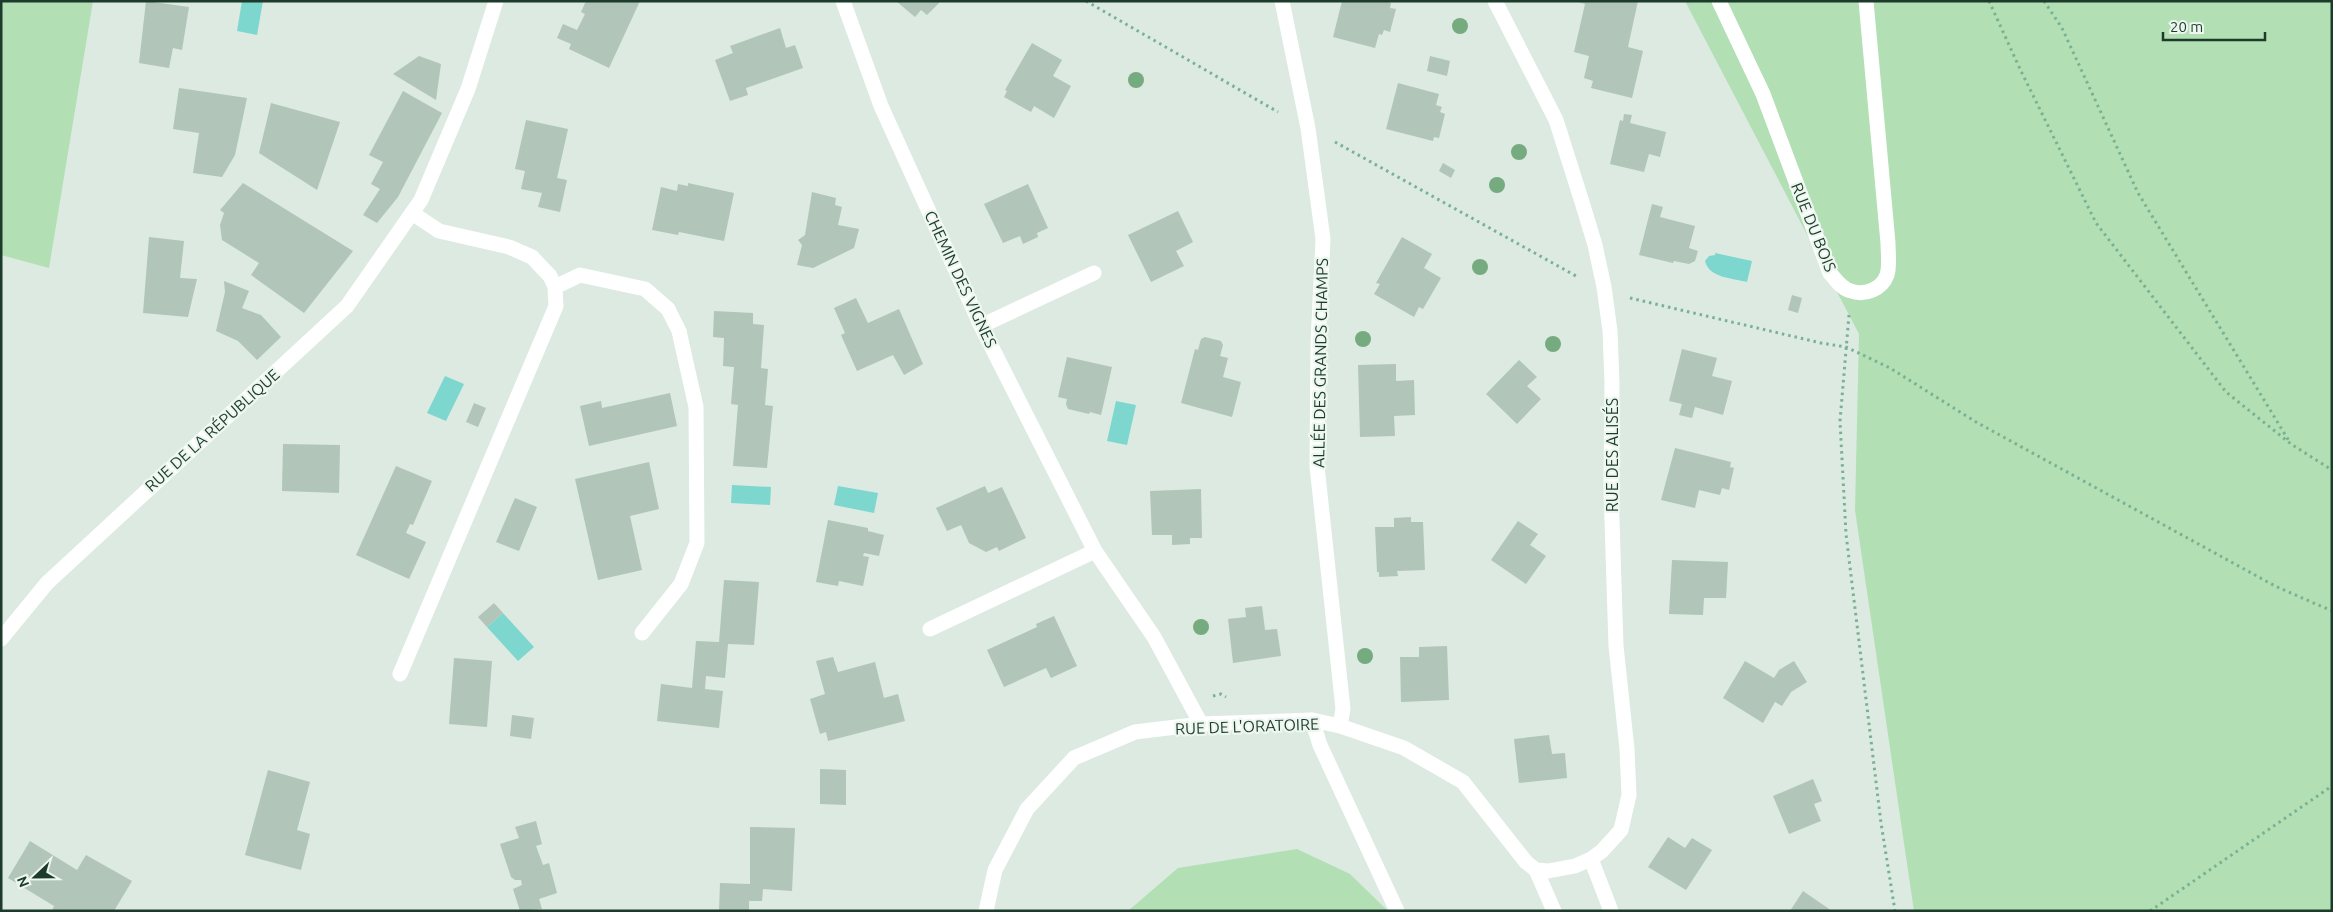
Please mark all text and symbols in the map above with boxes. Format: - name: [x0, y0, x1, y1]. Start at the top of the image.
- scale bar: [2163, 10, 2266, 42]
- text: 20 m: [2170, 18, 2203, 35]
- street label: RUE DU BOIS: [1788, 180, 1840, 274]
- street label: CHEMIN DES VIGNES: [921, 208, 1001, 350]
- street label: ALLÉE DES GRANDS CHAMPS: [1307, 258, 1331, 468]
- street label: RUE DE LA RÉPUBLIQUE: [140, 363, 283, 495]
- street label: RUE DES ALISÉS: [1601, 398, 1621, 512]
- street label: RUE DE L'ORATOIRE: [1175, 714, 1319, 738]
- north arrow: [10, 852, 60, 902]
- text: N: [14, 874, 32, 890]

